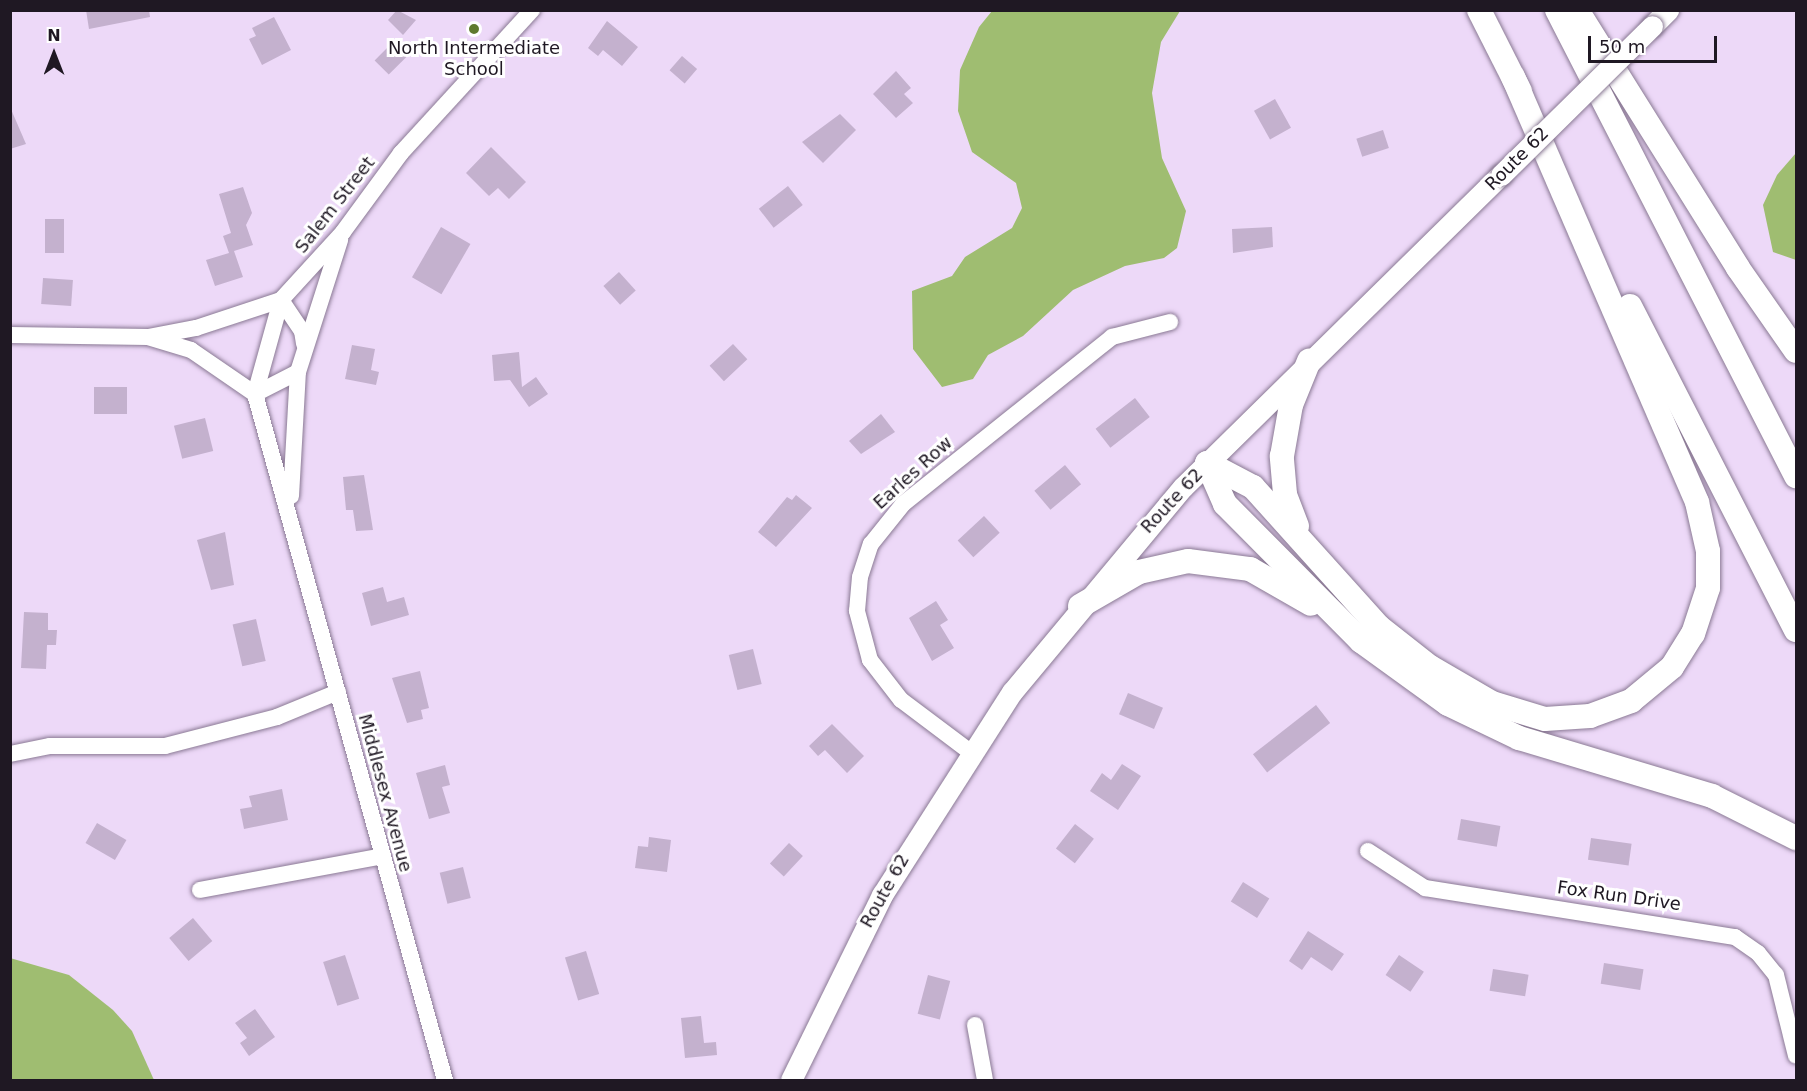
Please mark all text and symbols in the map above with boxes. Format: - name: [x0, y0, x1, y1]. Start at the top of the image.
- marker: North Intermediate School: [467, 22, 481, 36]
- north arrow: [24, 24, 84, 84]
- scale bar: [1591, 24, 1720, 62]
- text: N: [47, 26, 61, 45]
- text: 50 m: [1599, 36, 1645, 57]
- place label: North Intermediate School: [388, 38, 560, 80]
- street label: Route 62: [1481, 123, 1553, 195]
- street label: Salem Street: [291, 152, 379, 258]
- street label: Earles Row: [869, 432, 957, 514]
- street label: Route 62: [1137, 464, 1207, 538]
- street label: Middlesex Avenue: [353, 712, 417, 874]
- street label: Route 62: [856, 850, 914, 932]
- street label: Fox Run Drive: [1556, 877, 1682, 915]

